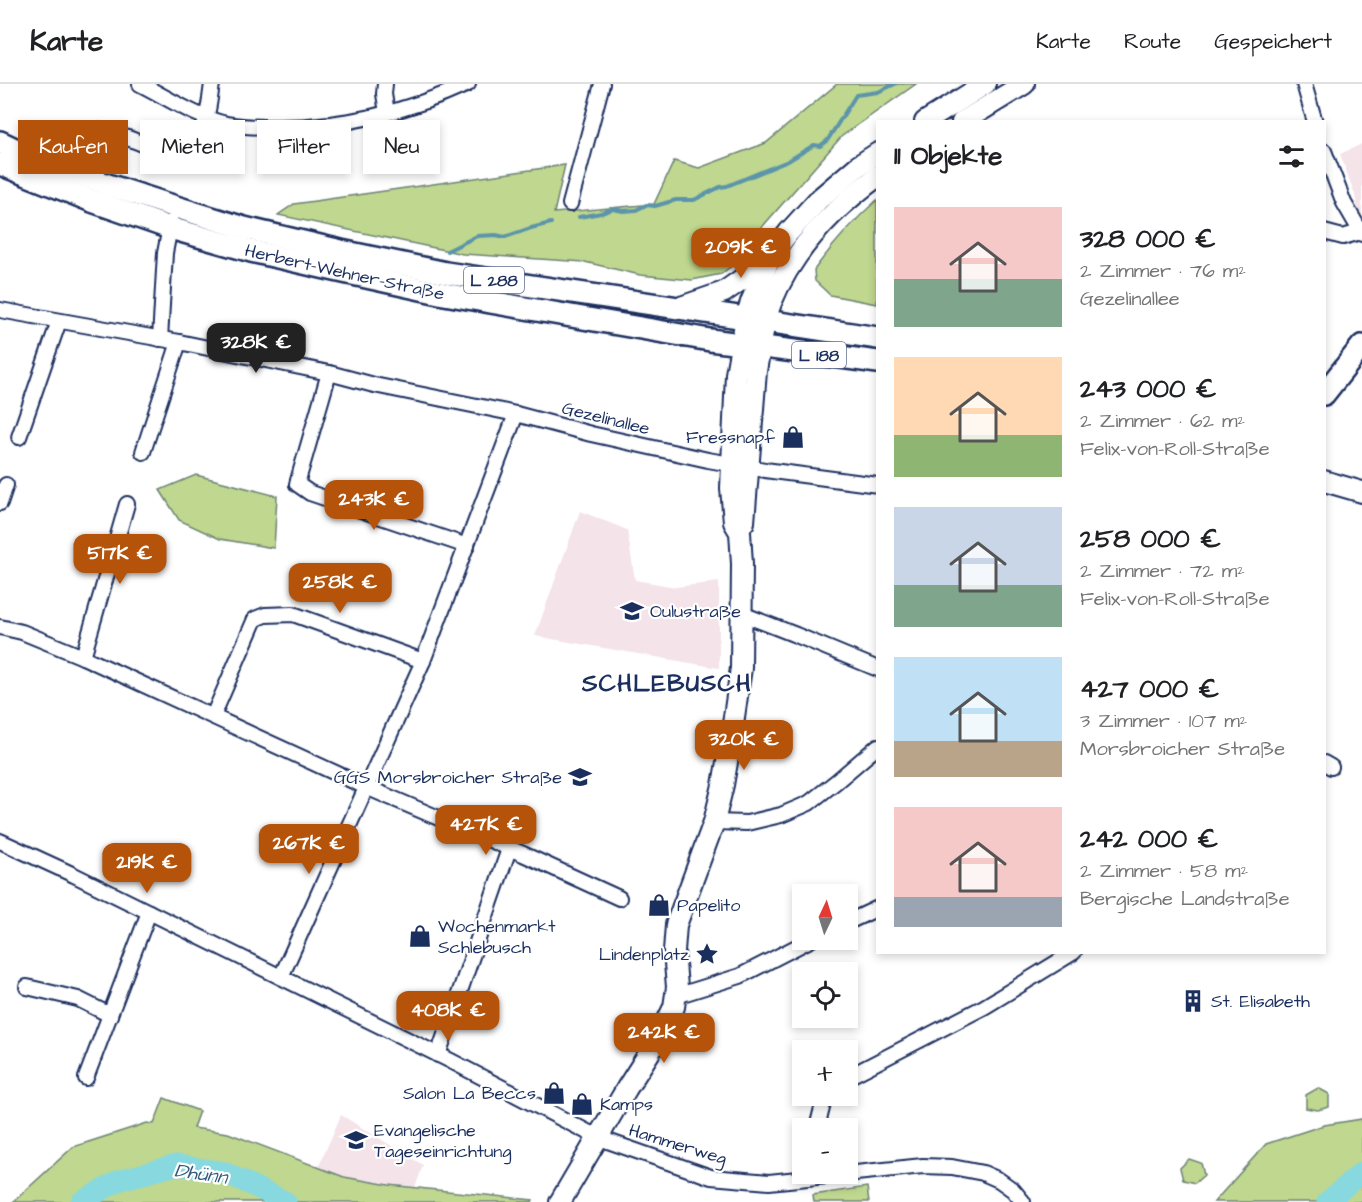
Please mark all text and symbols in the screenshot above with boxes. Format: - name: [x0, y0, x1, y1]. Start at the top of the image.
- text: Karte: [30, 22, 103, 61]
- text: Karte: [1036, 27, 1091, 56]
- text: Route: [1124, 27, 1181, 56]
- text: Gespeichert: [1214, 27, 1332, 56]
- chip: Kaufen: [18, 120, 128, 174]
- chip: Mieten: [140, 120, 245, 174]
- chip: Filter: [257, 120, 351, 174]
- chip: Neu: [363, 120, 440, 174]
- text: 11 Objekte: [894, 138, 1002, 174]
- icon: filters: [1275, 140, 1308, 173]
- text: 328 000 €: [1080, 221, 1216, 257]
- pin: 209K €: [692, 228, 790, 279]
- icon: home: [942, 231, 1014, 303]
- text: 209K €: [705, 233, 777, 261]
- street label: Herbert-Wehner-Straße: [242, 238, 447, 307]
- text: 2 Zimmer · 76 m²: [1080, 257, 1246, 285]
- road number: L 288: [464, 267, 524, 293]
- text: Gezelinallee: [1080, 285, 1180, 313]
- pin: 328K €: [207, 323, 305, 374]
- text: 328K €: [221, 328, 291, 356]
- road number: L 188: [792, 342, 846, 368]
- text: 243 000 €: [1080, 371, 1217, 407]
- icon: home: [942, 381, 1014, 453]
- street label: Gezelinallee: [559, 396, 653, 442]
- text: 2 Zimmer · 62 m²: [1080, 407, 1245, 435]
- shop icon: Fressnapf: [780, 424, 806, 450]
- place label: Fressnapf: [686, 425, 775, 450]
- text: Felix-von-Roll-Straße: [1080, 435, 1270, 463]
- pin: 243K €: [325, 480, 423, 531]
- text: 243K €: [338, 485, 410, 513]
- text: 258 000 €: [1080, 521, 1221, 557]
- icon: home: [942, 531, 1014, 603]
- pin: 517K €: [71, 534, 169, 585]
- text: 517K €: [87, 539, 153, 567]
- text: 2 Zimmer · 72 m²: [1080, 557, 1245, 585]
- pin: 258K €: [291, 563, 389, 614]
- text: 258K €: [303, 568, 377, 596]
- text: Felix-von-Roll-Straße: [1080, 585, 1270, 613]
- school or university icon: Oulustraße: [619, 598, 645, 624]
- place label: Oulustraße: [650, 599, 741, 624]
- district label: SCHLEBUSCH: [581, 667, 752, 701]
- text: 427 000 €: [1080, 671, 1219, 707]
- icon: home: [942, 681, 1014, 753]
- text: 3 Zimmer · 107 m²: [1080, 707, 1247, 735]
- pin: 320K €: [695, 720, 793, 771]
- text: 320K €: [709, 725, 779, 753]
- text: Morsbroicher Straße: [1080, 735, 1285, 763]
- school or university icon: GGS Morsbroicher Straße: [567, 764, 593, 790]
- place label: GGS Morsbroicher Straße: [334, 765, 562, 790]
- pin: 427K €: [437, 805, 535, 856]
- text: 427K €: [449, 810, 523, 838]
- text: 242 000 €: [1080, 821, 1218, 857]
- pin: 267K €: [260, 824, 358, 875]
- text: 267K €: [273, 829, 345, 857]
- icon: home: [942, 831, 1014, 903]
- pin: 219K €: [98, 843, 196, 894]
- text: 219K €: [116, 848, 178, 876]
- text: 2 Zimmer · 58 m²: [1080, 857, 1248, 885]
- north arrow: [792, 884, 858, 950]
- map controls: [792, 884, 858, 1184]
- text: Bergische Landstraße: [1080, 885, 1290, 913]
- shop icon: Papelito: [646, 892, 672, 918]
- place label: Papelito: [677, 893, 740, 918]
- place label: Wochenmarkt Schlebusch: [438, 914, 556, 960]
- shop icon: Wochenmarkt Schlebusch: [407, 923, 433, 949]
- place icon: Lindenplatz: [694, 941, 720, 967]
- place label: Lindenplatz: [599, 942, 689, 967]
- button: locate: [792, 962, 858, 1028]
- building icon: St. Elisabeth: [1180, 988, 1206, 1014]
- place label: St. Elisabeth: [1211, 989, 1310, 1014]
- pin: 408K €: [399, 991, 497, 1042]
- text: 408K €: [410, 996, 486, 1024]
- pin: 242K €: [615, 1013, 713, 1064]
- text: 242K €: [628, 1018, 700, 1046]
- button: +: [792, 1040, 858, 1106]
- shop icon: Salon La Beccs: [541, 1080, 567, 1106]
- place label: Salon La Beccs: [403, 1081, 536, 1106]
- shop icon: Kamps: [569, 1091, 595, 1117]
- place label: Kamps: [600, 1092, 653, 1117]
- place label: Evangelische Tageseinrichtung: [374, 1118, 512, 1165]
- street label: Hammerweg: [625, 1118, 730, 1172]
- button: −: [792, 1118, 858, 1184]
- school or university icon: Evangelische Tageseinrichtung: [343, 1127, 369, 1153]
- water label: Dhünn: [173, 1156, 231, 1192]

